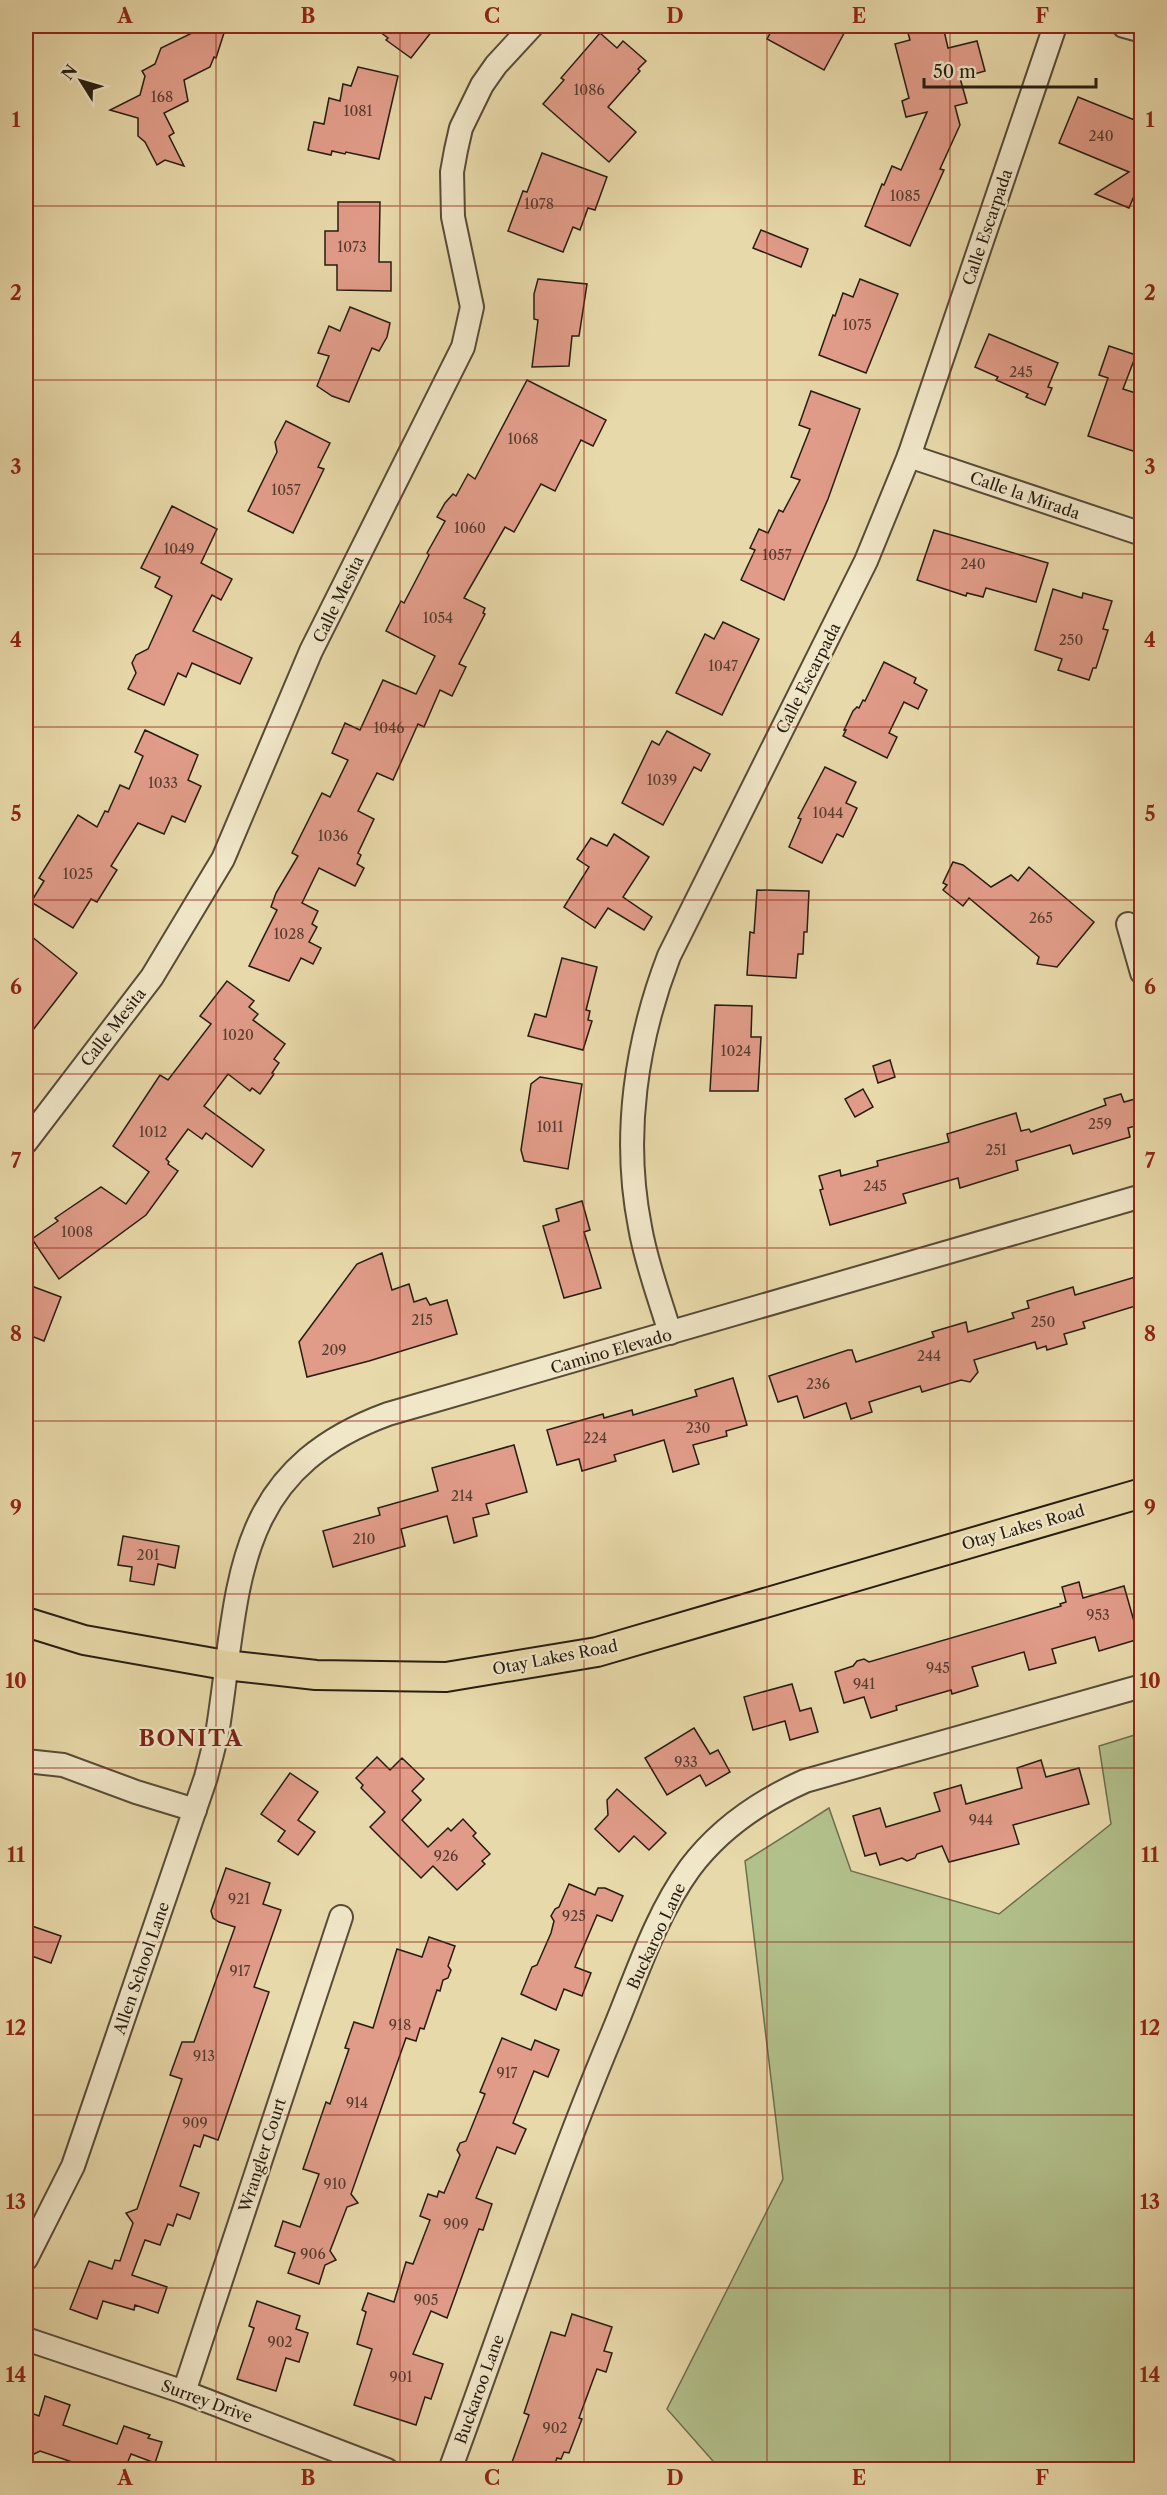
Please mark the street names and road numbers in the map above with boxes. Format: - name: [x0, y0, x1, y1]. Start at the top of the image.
- street label: Calle Escarpada: [958, 166, 1016, 288]
- street label: Calle la Mirada: [967, 467, 1083, 523]
- street label: Calle Mesita: [308, 552, 368, 646]
- street label: Calle Escarpada: [771, 619, 845, 737]
- street label: Calle Mesita: [76, 983, 150, 1070]
- street label: Camino Elevado: [548, 1324, 674, 1378]
- street label: Otay Lakes Road: [959, 1500, 1087, 1554]
- street label: Otay Lakes Road: [491, 1635, 619, 1679]
- street label: Buckaroo Lane: [623, 1880, 689, 1992]
- street label: Allen School Lane: [109, 1899, 173, 2038]
- street label: Wrangler Court: [234, 2095, 290, 2215]
- street label: Buckaroo Lane: [450, 2331, 508, 2447]
- street label: Surrey Drive: [159, 2375, 255, 2427]

